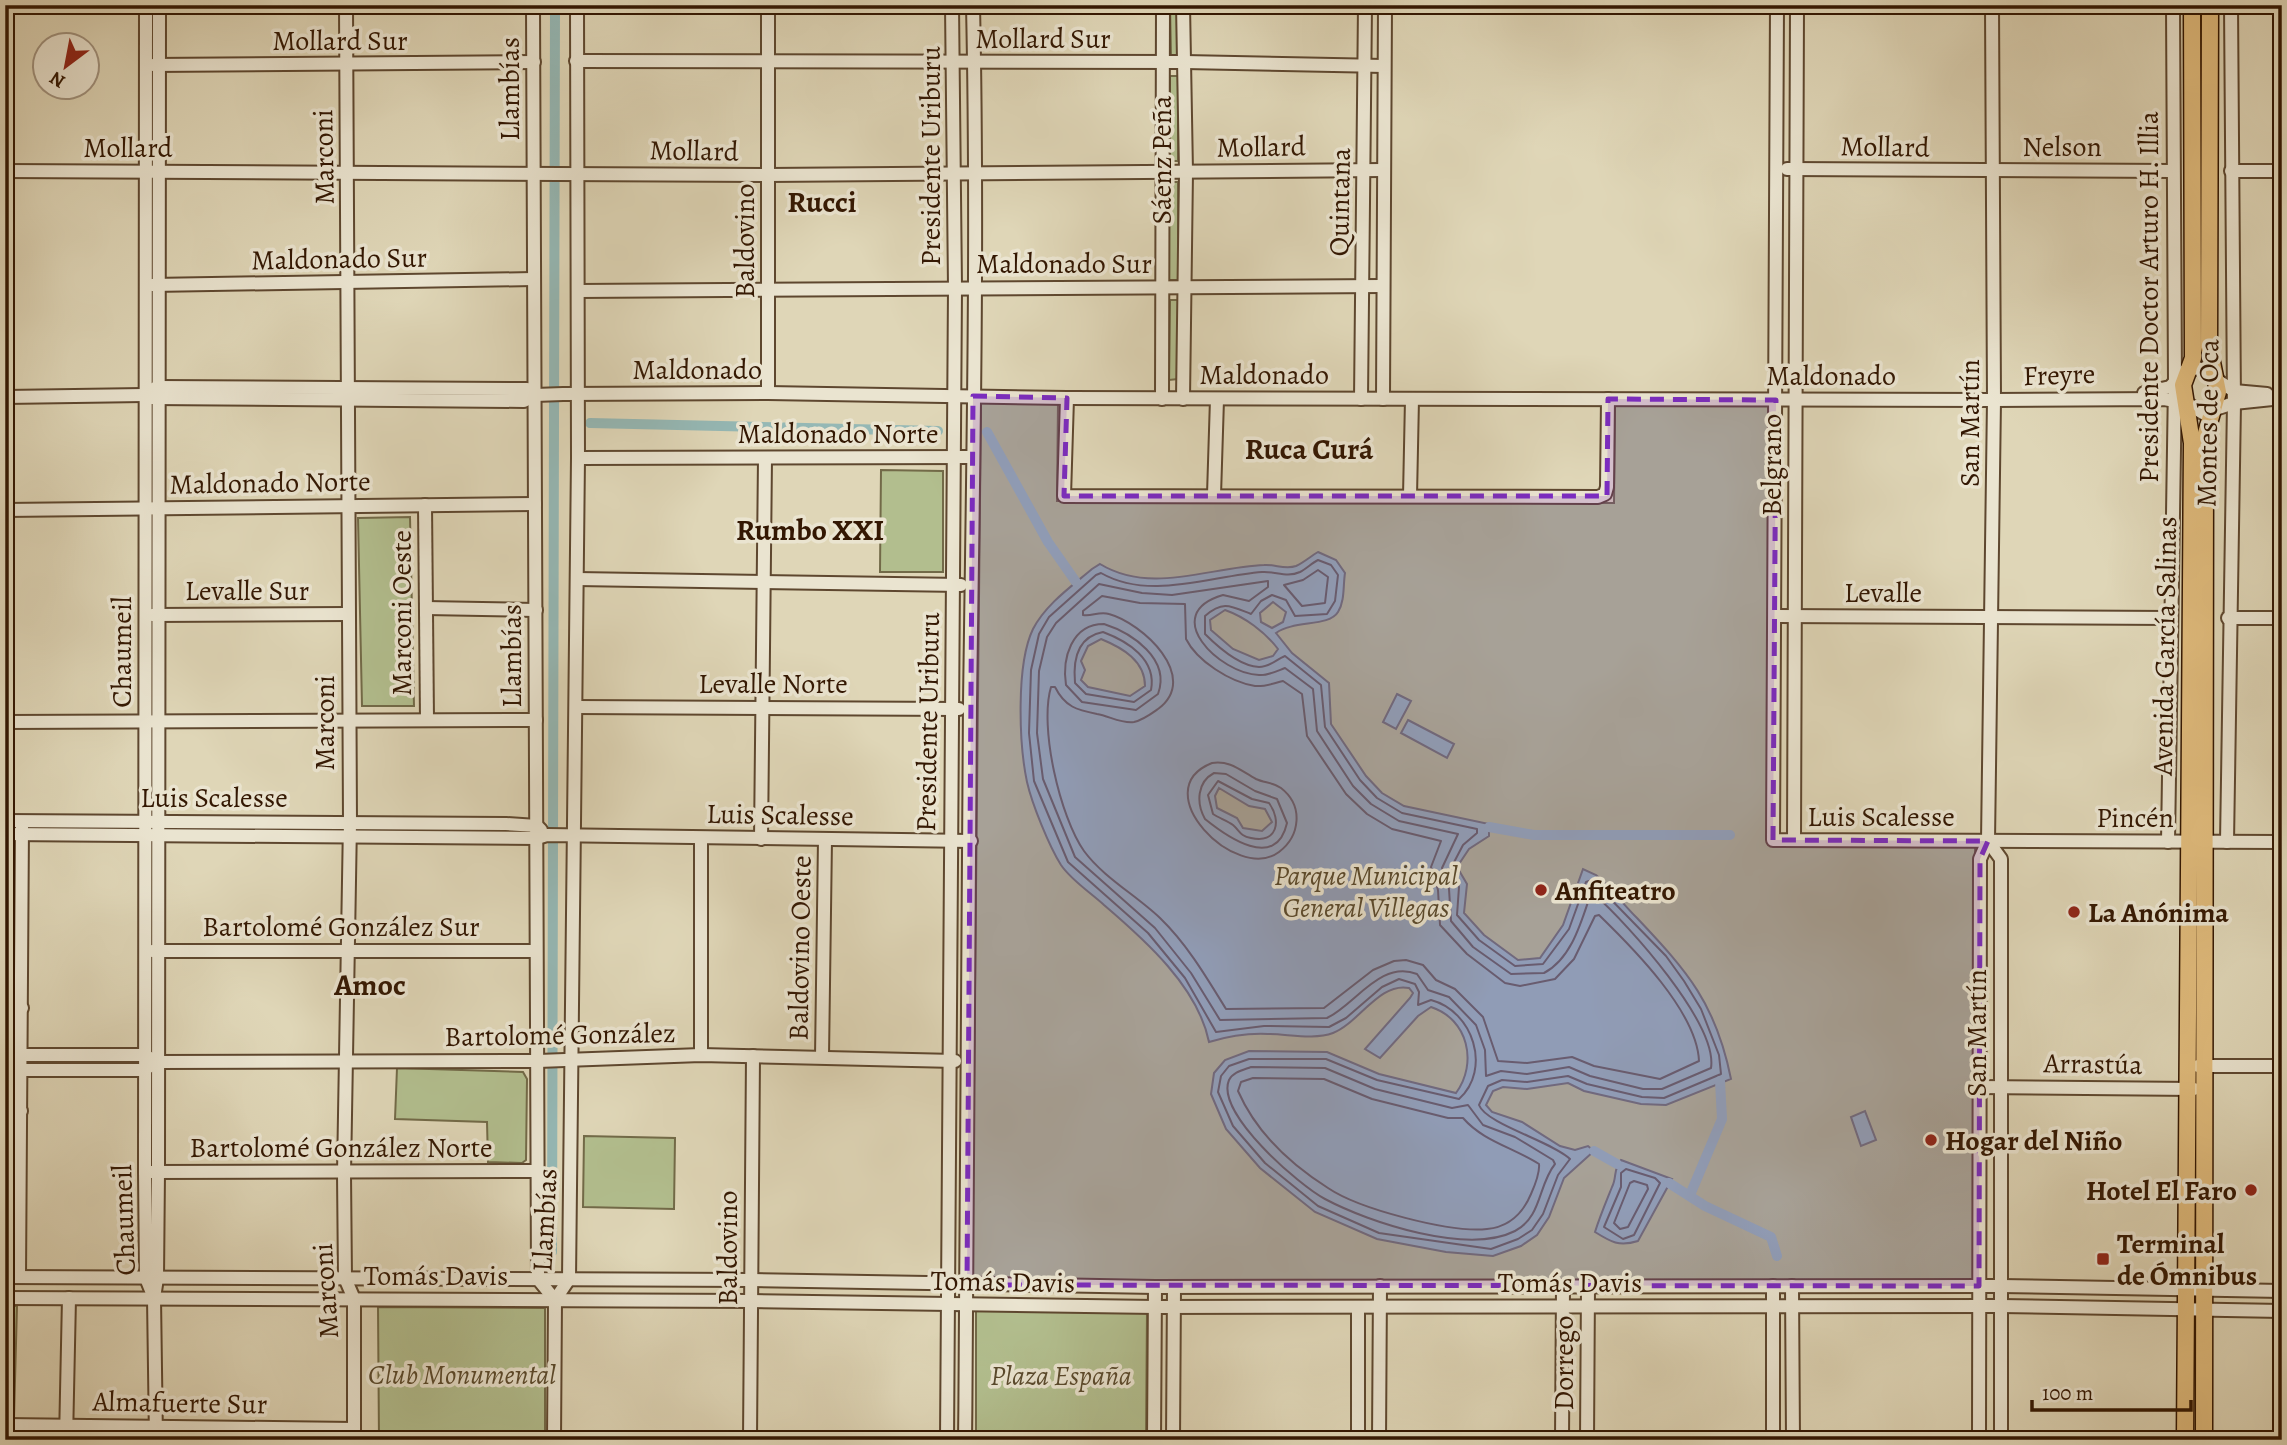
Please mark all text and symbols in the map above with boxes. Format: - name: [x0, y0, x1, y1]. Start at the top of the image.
- street label: Mollard Sur: [975, 20, 1111, 58]
- street label: Mollard Sur: [272, 22, 408, 60]
- north arrow: [32, 32, 102, 102]
- street label: Llambías: [491, 37, 529, 141]
- street label: Presidente Uriburu: [912, 45, 950, 266]
- text: N: [45, 65, 70, 94]
- street label: Sáenz Peña: [1143, 95, 1181, 225]
- street label: Marconi: [304, 109, 344, 205]
- street label: Presidente Doctor Arturo H. Illia: [2130, 111, 2168, 483]
- street label: Mollard: [1216, 127, 1307, 167]
- street label: Mollard: [1840, 127, 1931, 167]
- street label: Nelson: [2022, 128, 2102, 166]
- street label: Mollard: [83, 129, 174, 167]
- street label: Mollard: [649, 131, 740, 171]
- street label: Quintana: [1320, 147, 1360, 257]
- district label: Rucci: [787, 182, 857, 222]
- street label: Baldovino: [726, 184, 764, 298]
- street label: Maldonado Sur: [251, 238, 428, 280]
- street label: Maldonado Sur: [976, 245, 1152, 283]
- street label: Montes de Oca: [2188, 339, 2228, 507]
- street label: Maldonado: [632, 351, 762, 389]
- street label: Freyre: [2022, 355, 2096, 395]
- street label: Maldonado: [1199, 356, 1329, 394]
- street label: Maldonado: [1766, 357, 1896, 395]
- street label: San Martín: [1951, 359, 1989, 487]
- street label: Belgrano: [1753, 414, 1791, 516]
- street label: Maldonado Norte: [737, 415, 939, 453]
- district label: Ruca Curá: [1245, 429, 1374, 469]
- street label: Maldonado Norte: [169, 462, 371, 504]
- district label: Rumbo XXI: [736, 510, 884, 550]
- street label: Avenida García Salinas: [2144, 516, 2186, 777]
- street label: Marconi Oeste: [383, 530, 421, 696]
- street label: Levalle Sur: [185, 572, 309, 610]
- street label: Levalle: [1844, 574, 1922, 612]
- street label: Chaumeil: [103, 596, 141, 708]
- street label: Llambías: [493, 604, 531, 708]
- street label: Presidente Uriburu: [907, 611, 949, 832]
- street label: Levalle Norte: [698, 665, 848, 703]
- street label: Marconi: [306, 675, 344, 771]
- street label: Luis Scalesse: [140, 779, 288, 817]
- street label: Luis Scalesse: [706, 795, 854, 835]
- street label: Luis Scalesse: [1807, 798, 1955, 836]
- street label: Pincén: [2096, 799, 2174, 837]
- street label: Baldovino Oeste: [779, 855, 821, 1041]
- park label: Parque Municipal General Villegas: [1274, 857, 1458, 927]
- place label: Anfiteatro: [1554, 872, 1676, 910]
- marker: Anfiteatro: [1533, 882, 1549, 898]
- place label: La Anónima: [2088, 894, 2229, 932]
- marker: La Anónima: [2066, 904, 2082, 920]
- street label: Bartolomé González Sur: [202, 908, 480, 946]
- district label: Amoc: [333, 965, 406, 1005]
- street label: San Martín: [1958, 969, 1996, 1097]
- street label: Bartolomé González: [444, 1014, 676, 1056]
- street label: Arrastúa: [2042, 1044, 2143, 1084]
- place label: Hogar del Niño: [1945, 1122, 2123, 1160]
- street label: Bartolomé González Norte: [190, 1129, 493, 1167]
- marker: Hogar del Niño: [1923, 1132, 1939, 1148]
- street label: Chaumeil: [103, 1164, 145, 1276]
- street label: Llambías: [523, 1167, 567, 1273]
- place label: Hotel El Faro: [2086, 1172, 2237, 1210]
- marker: Hotel El Faro: [2243, 1182, 2259, 1198]
- street label: Baldovino: [709, 1191, 747, 1305]
- place label: Terminal de Ómnibus: [2117, 1225, 2257, 1295]
- street label: Marconi: [304, 1242, 348, 1340]
- marker: Terminal de Ómnibus: [2095, 1251, 2111, 1267]
- street label: Tomás Davis: [364, 1257, 508, 1295]
- street label: Tomás Davis: [930, 1262, 1076, 1302]
- street label: Tomás Davis: [1498, 1264, 1642, 1302]
- street label: Dorrego: [1545, 1315, 1583, 1411]
- park label: Club Monumental: [368, 1356, 556, 1394]
- park label: Plaza España: [990, 1357, 1132, 1395]
- scale bar: [2032, 1368, 2191, 1412]
- text: 100 m: [2042, 1379, 2093, 1407]
- street label: Almafuerte Sur: [91, 1382, 268, 1424]

